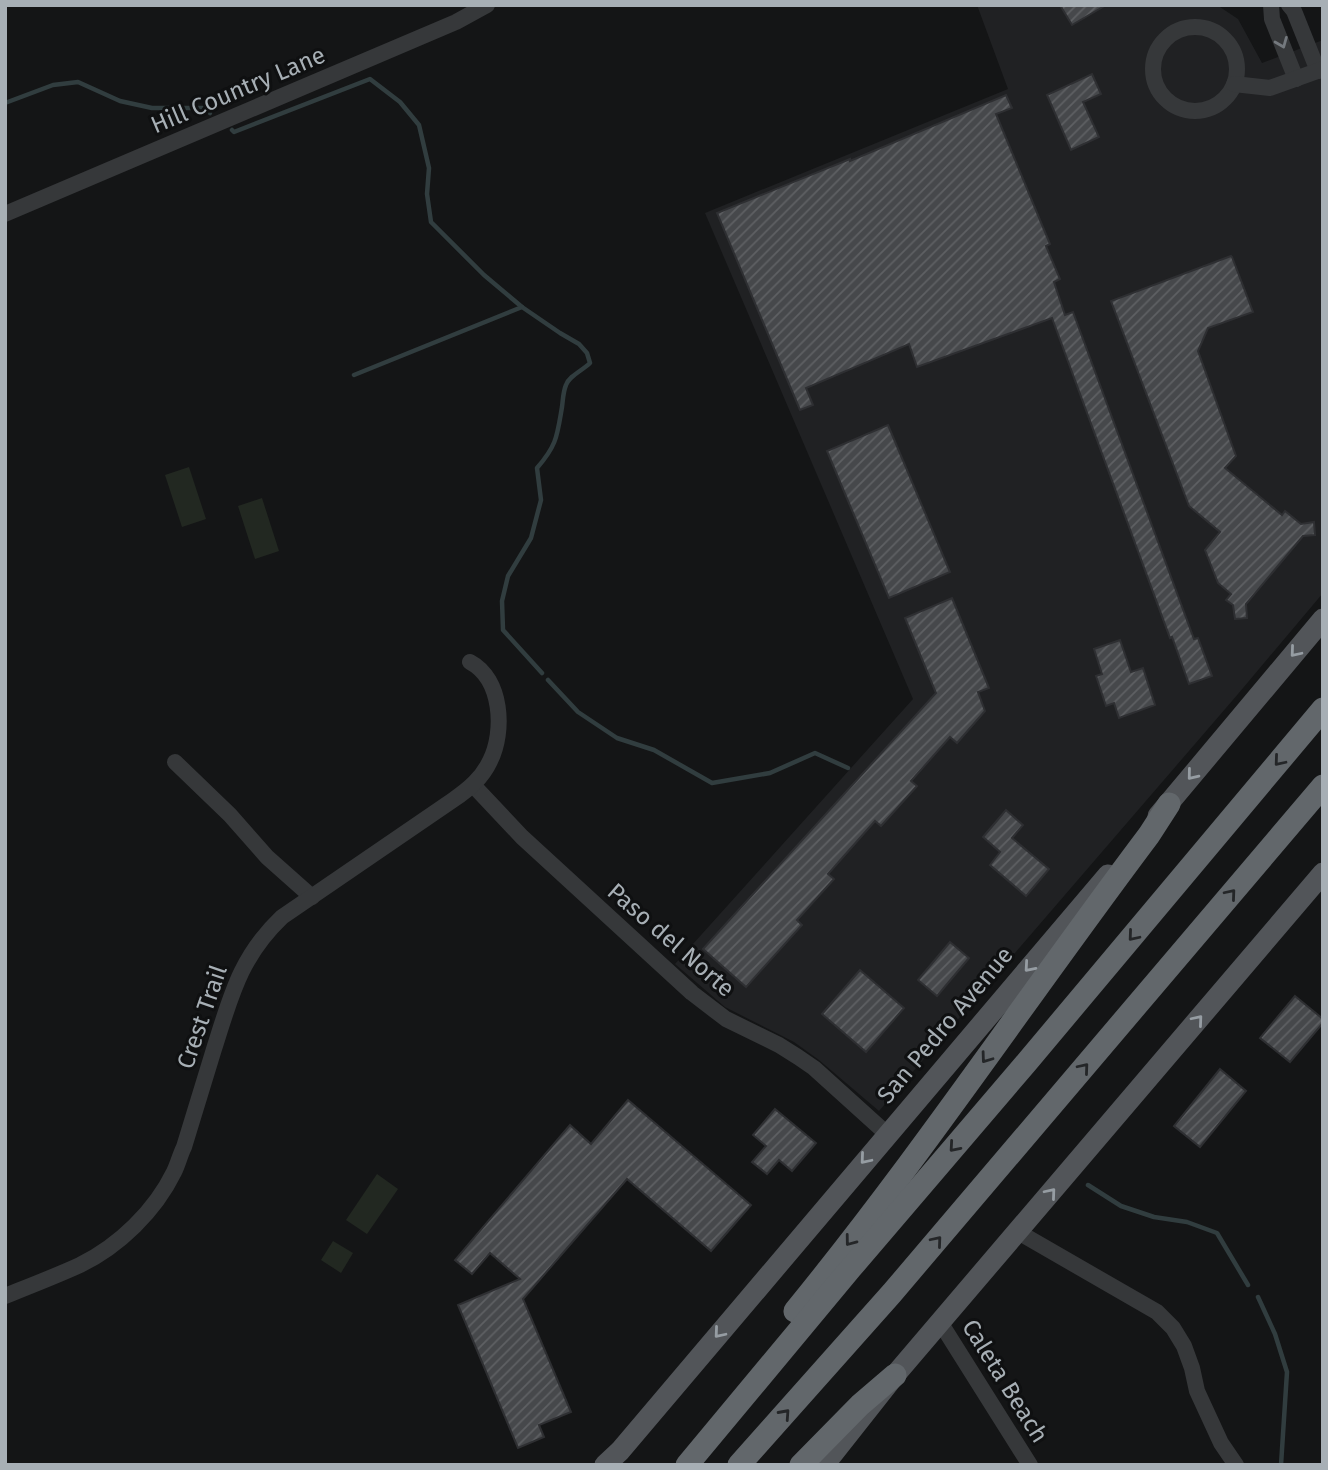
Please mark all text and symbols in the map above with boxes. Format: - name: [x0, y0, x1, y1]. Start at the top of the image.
- one-way arrow: [1273, 36, 1287, 48]
- street label: Hill Country Lane: [147, 41, 329, 139]
- one-way arrow: [1291, 643, 1303, 656]
- one-way arrow: [1275, 753, 1287, 766]
- one-way arrow: [1188, 766, 1200, 779]
- street label: Paso del Norte: [602, 877, 740, 1003]
- one-way arrow: [1223, 890, 1235, 903]
- one-way arrow: [1129, 927, 1141, 940]
- street label: San Pedro Avenue: [871, 941, 1019, 1109]
- one-way arrow: [1025, 959, 1037, 972]
- street label: Crest Trail: [171, 961, 233, 1073]
- one-way arrow: [1190, 1015, 1202, 1028]
- one-way arrow: [982, 1050, 994, 1063]
- one-way arrow: [1076, 1063, 1088, 1076]
- one-way arrow: [950, 1139, 962, 1152]
- one-way arrow: [861, 1152, 874, 1164]
- one-way arrow: [1043, 1189, 1055, 1202]
- one-way arrow: [846, 1233, 859, 1246]
- one-way arrow: [929, 1236, 941, 1249]
- street label: Caleta Beach: [956, 1314, 1054, 1448]
- one-way arrow: [715, 1325, 727, 1338]
- one-way arrow: [776, 1409, 789, 1422]

